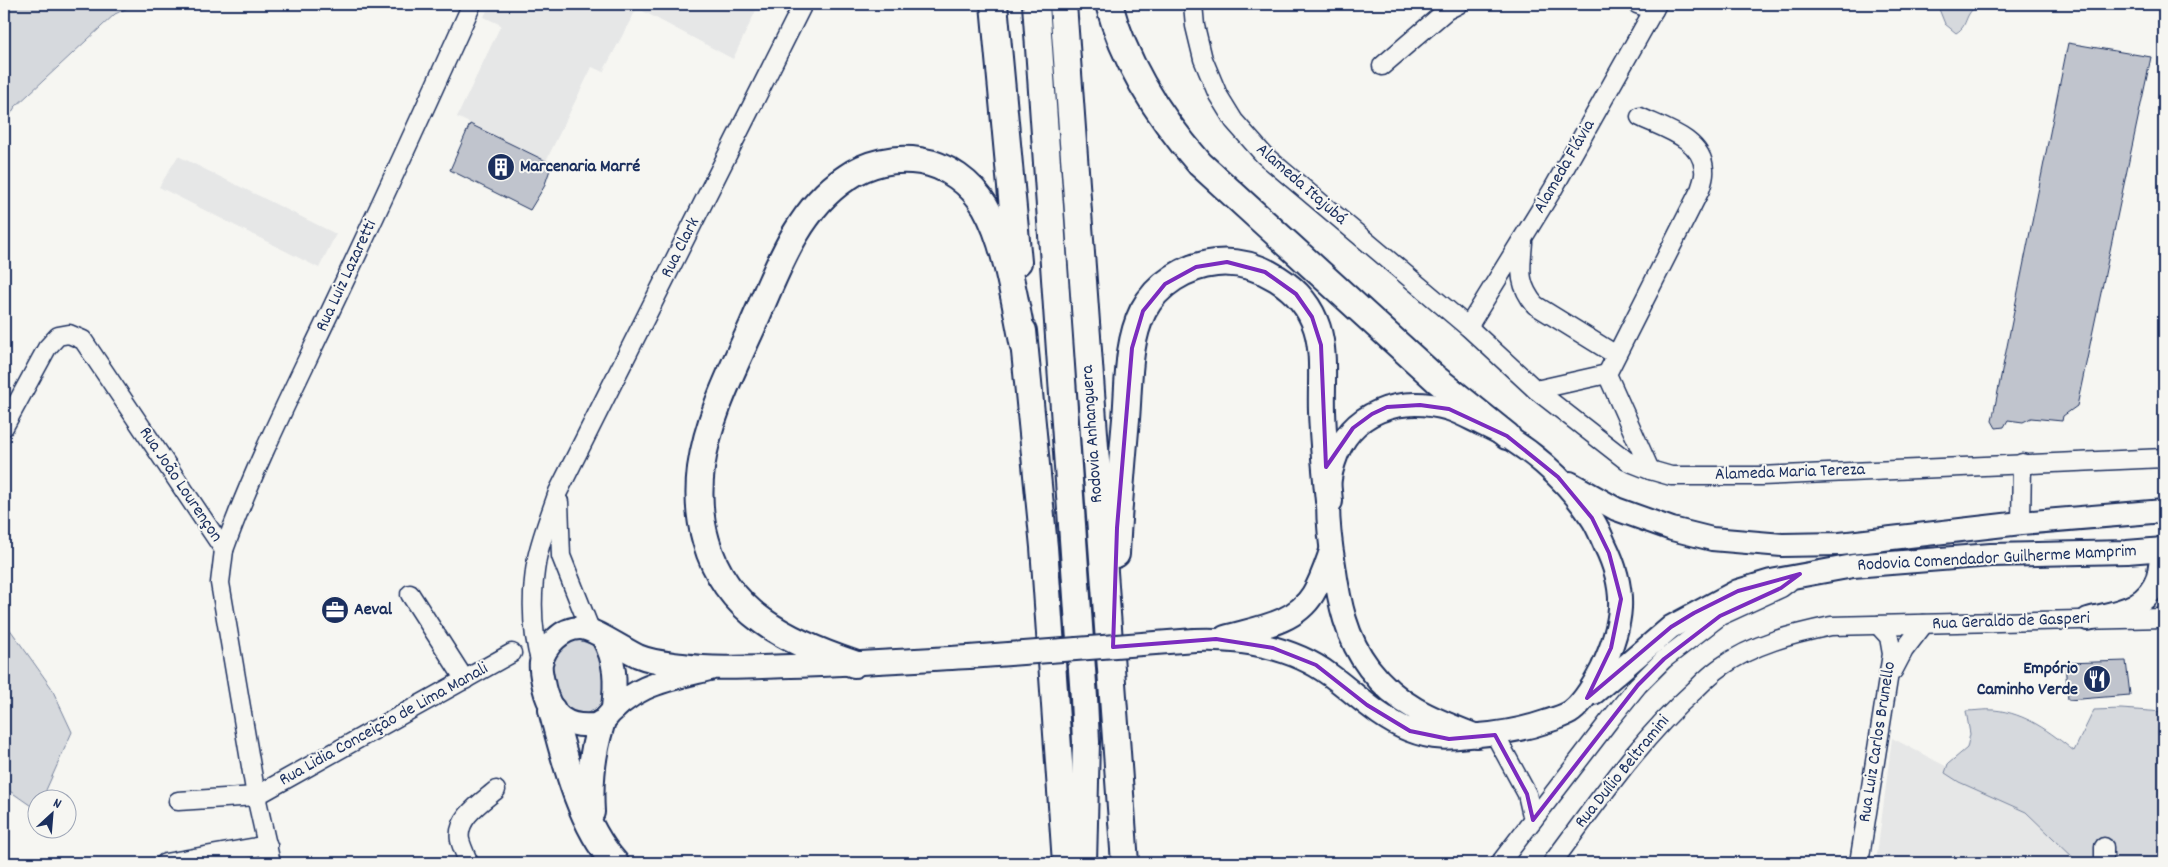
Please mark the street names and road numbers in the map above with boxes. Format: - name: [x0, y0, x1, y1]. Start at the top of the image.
- street label: Alameda Flávia: [1528, 115, 1602, 218]
- street label: Alameda Itajubá: [1250, 138, 1352, 232]
- street label: Rua Clark: [655, 213, 707, 283]
- street label: Rua Luiz Lazaretti: [310, 216, 384, 336]
- street label: Rodovia Anhanguera: [1076, 364, 1110, 504]
- street label: Rua João Lourençon: [132, 422, 228, 548]
- street label: Alameda Maria Tereza: [1714, 458, 1866, 488]
- street label: Rodovia Comendador Guilherme Mamprim: [1857, 539, 2137, 579]
- street label: Rua Geraldo de Gasperi: [1932, 607, 2090, 637]
- street label: Rua Lidia Conceição de Lima Manali: [275, 657, 493, 793]
- street label: Rua Luiz Carlos Brunello: [1853, 660, 1903, 824]
- street label: Rua Duílio Beltramini: [1570, 710, 1676, 834]

